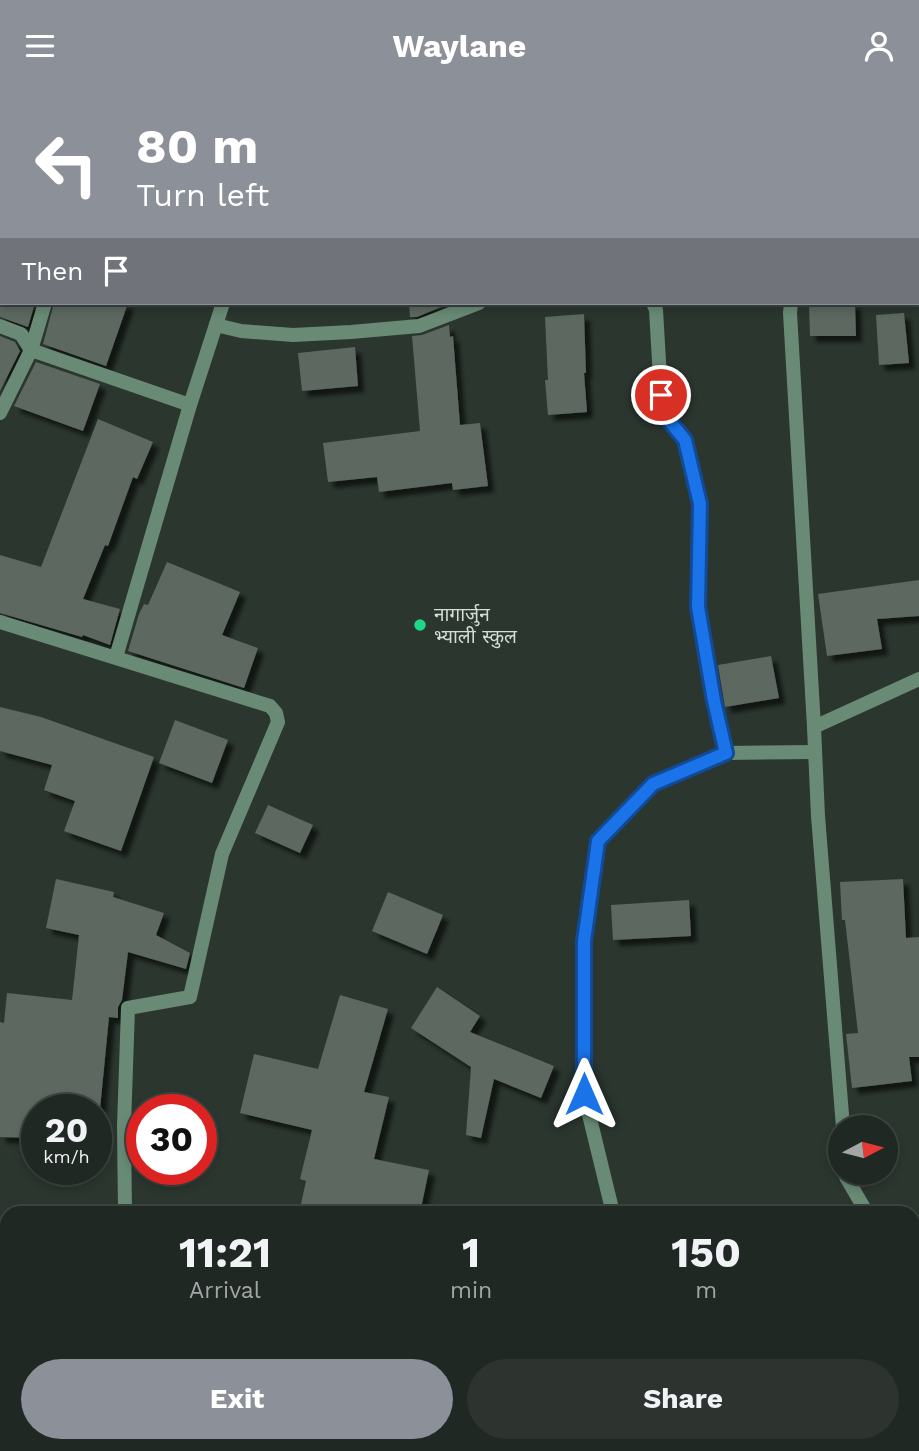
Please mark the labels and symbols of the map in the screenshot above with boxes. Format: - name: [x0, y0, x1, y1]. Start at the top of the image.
- pin: [631, 365, 691, 425]
- place label: नागार्जुन भ्याली स्कुल: [434, 603, 518, 649]
- marker: नागार्जुन भ्याली स्कुल: [412, 617, 428, 633]
- position arrow: [547, 1057, 621, 1131]
- speed limit sign: 30: [126, 1094, 217, 1185]
- north arrow: [828, 1115, 898, 1185]

